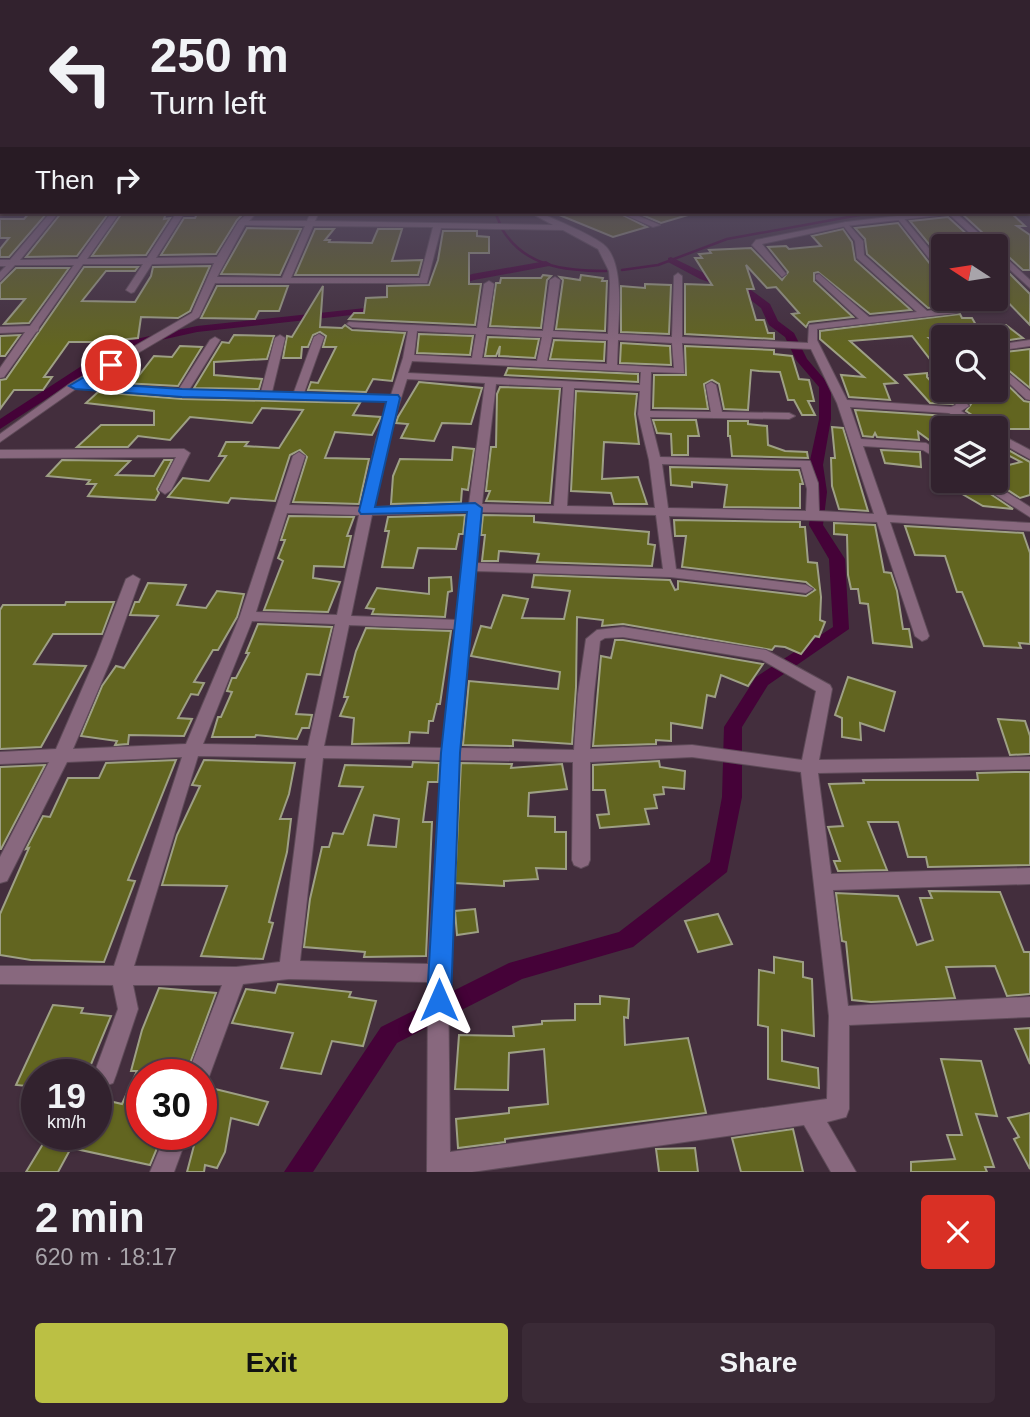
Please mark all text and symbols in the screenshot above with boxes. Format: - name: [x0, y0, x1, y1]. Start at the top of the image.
- icon: left: [35, 28, 126, 119]
- text: 250 m: [150, 28, 289, 82]
- text: Turn left: [150, 85, 266, 121]
- icon: right: [108, 161, 146, 199]
- text: Then: [35, 165, 94, 195]
- north arrow: [931, 234, 1008, 312]
- map controls: [931, 234, 1008, 493]
- button: search: [931, 325, 1008, 402]
- pin: [81, 335, 141, 395]
- icon: arrive: [92, 346, 130, 384]
- button: layers: [931, 416, 1008, 493]
- position arrow: [402, 963, 476, 1037]
- speed limit sign: 30: [126, 1059, 217, 1150]
- text: 19: [47, 1076, 86, 1115]
- text: km/h: [47, 1112, 86, 1132]
- text: 2 min: [35, 1194, 145, 1241]
- button: close: [921, 1195, 995, 1269]
- text: 620 m · 18:17: [35, 1244, 177, 1270]
- button: Exit: [35, 1323, 508, 1403]
- button: Share: [522, 1323, 995, 1403]

